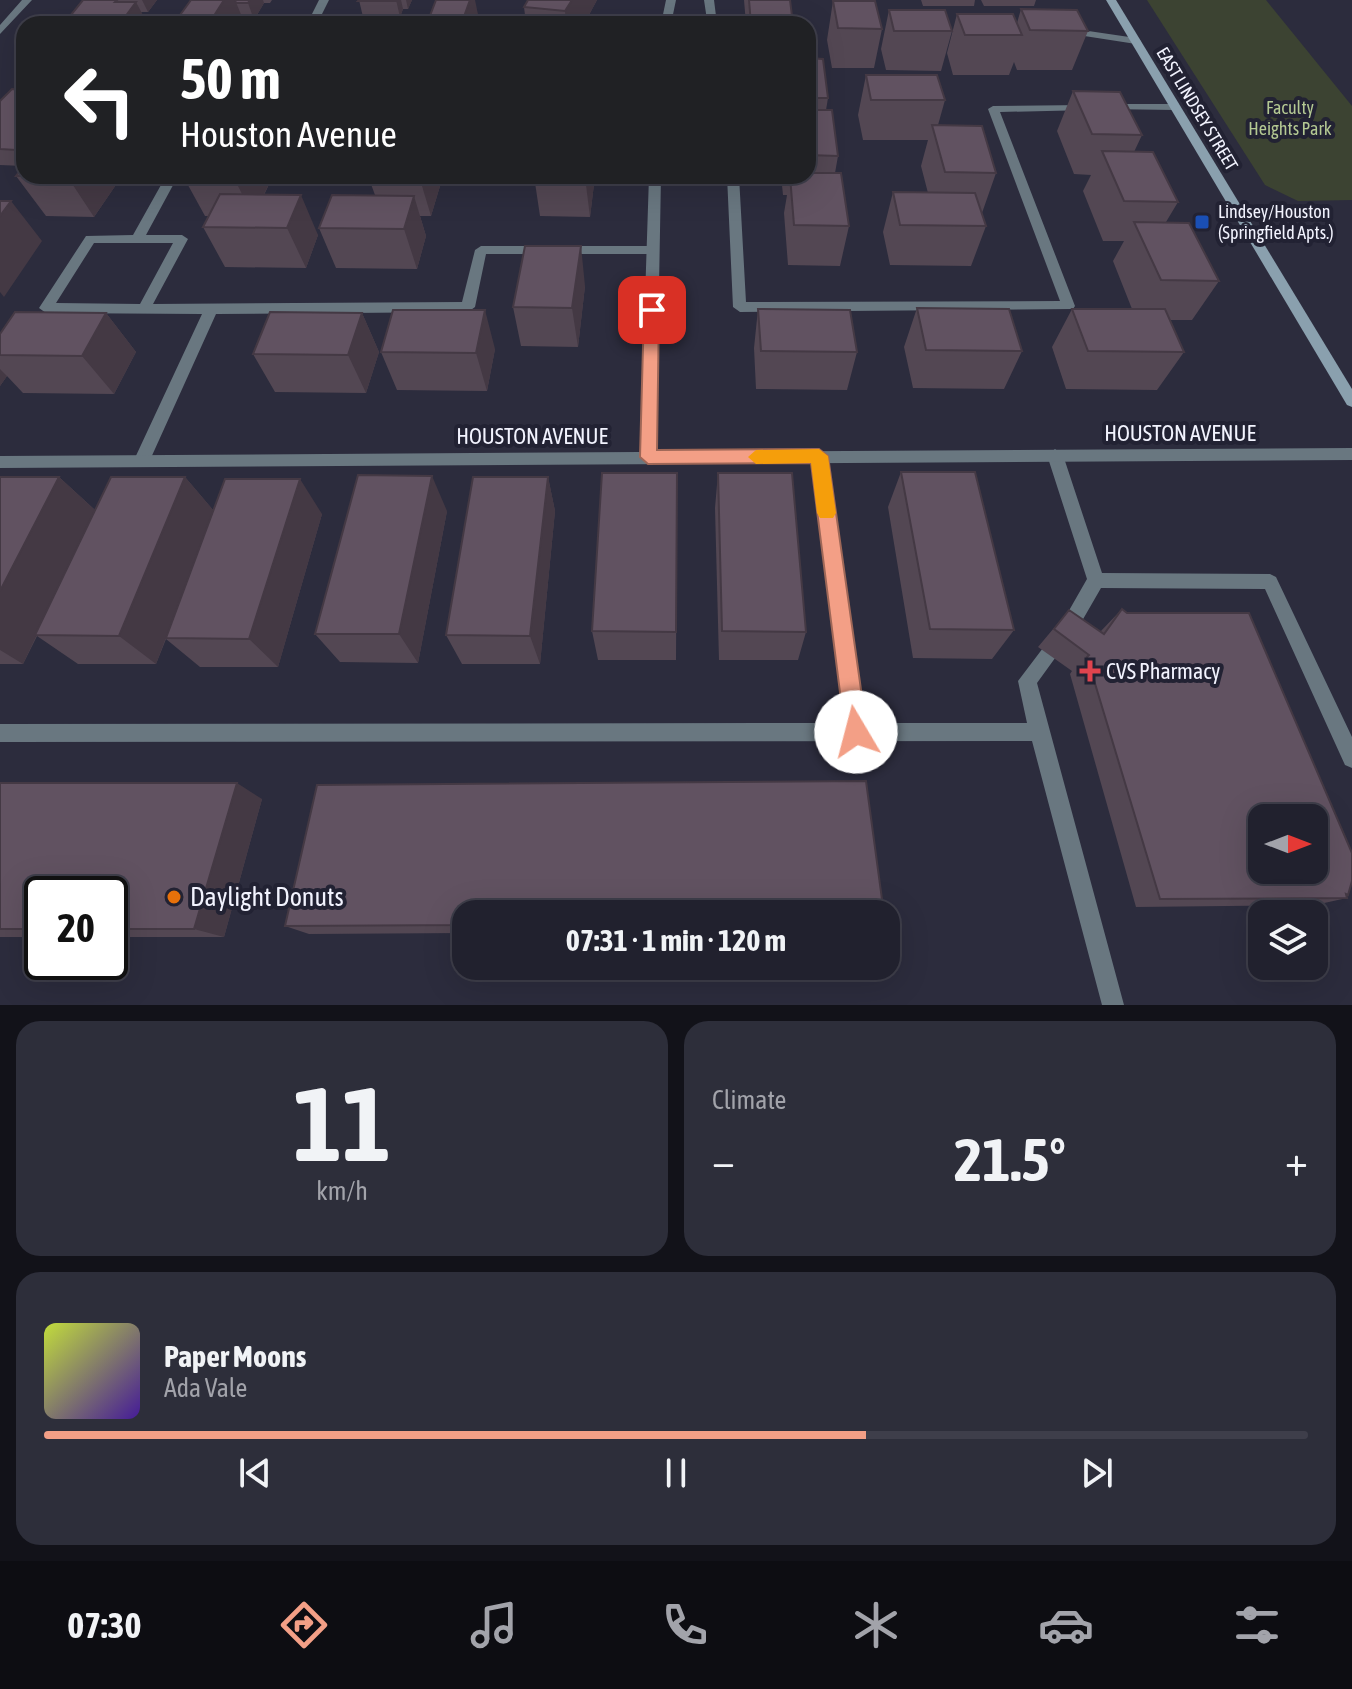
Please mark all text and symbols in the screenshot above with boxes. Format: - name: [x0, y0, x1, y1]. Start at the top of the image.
- street label: EAST LINDSEY STREET: [1152, 43, 1243, 174]
- text: 50 m: [180, 47, 281, 111]
- icon: left: [48, 48, 152, 152]
- park label: Faculty Heights Park: [1248, 97, 1332, 139]
- text: Houston Avenue: [180, 113, 397, 155]
- place label: Lindsey/Houston (Springfield Apts.): [1218, 201, 1334, 243]
- marker: Lindsey/Houston (Springfield Apts.): [1193, 213, 1211, 231]
- pin: [618, 276, 686, 344]
- icon: arrive: [630, 288, 674, 332]
- street label: HOUSTON AVENUE: [1104, 420, 1256, 446]
- street label: HOUSTON AVENUE: [456, 423, 608, 449]
- place label: CVS Pharmacy: [1106, 658, 1220, 684]
- marker: CVS Pharmacy: [1081, 662, 1099, 680]
- position arrow: [814, 690, 898, 774]
- north arrow: [1248, 804, 1328, 884]
- map controls: [1248, 804, 1328, 980]
- speed limit sign: 20: [24, 876, 128, 980]
- place label: Daylight Donuts: [190, 882, 344, 912]
- marker: Daylight Donuts: [165, 888, 183, 906]
- button: layers: [1248, 900, 1328, 980]
- text: 07:31 · 1 min · 120 m: [566, 923, 786, 957]
- text: 11: [293, 1064, 391, 1183]
- text: Climate: [712, 1085, 786, 1115]
- text: 21.5°: [954, 1125, 1066, 1194]
- text: −: [712, 1135, 735, 1185]
- text: +: [1285, 1135, 1308, 1185]
- text: km/h: [316, 1176, 368, 1206]
- text: Paper Moons: [164, 1339, 306, 1373]
- text: Ada Vale: [164, 1373, 247, 1403]
- icon: previous: [233, 1451, 277, 1495]
- icon: pause: [654, 1451, 698, 1495]
- icon: next: [1075, 1451, 1119, 1495]
- icon: directions: [276, 1597, 332, 1653]
- icon: music: [466, 1597, 522, 1653]
- icon: phone: [657, 1597, 713, 1653]
- icon: climate: [848, 1597, 904, 1653]
- icon: car: [1038, 1597, 1094, 1653]
- icon: filters: [1229, 1597, 1285, 1653]
- text: 07:30: [67, 1604, 141, 1646]

